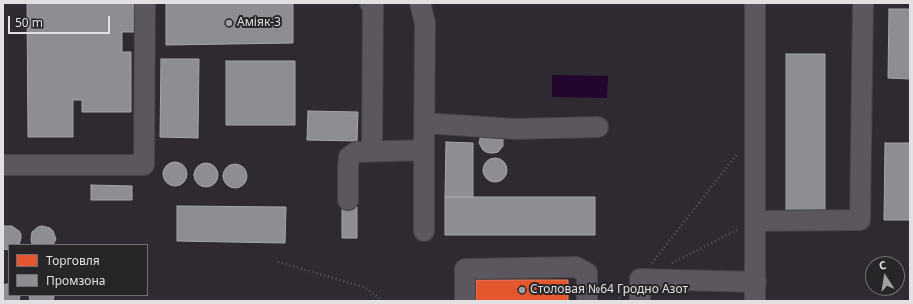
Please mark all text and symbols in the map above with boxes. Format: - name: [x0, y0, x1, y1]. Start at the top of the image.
- scale bar: [10, 8, 112, 34]
- text: 50 m: [15, 14, 43, 31]
- place label: Аміяк-3: [237, 16, 281, 30]
- marker: Аміяк-3: [224, 18, 234, 28]
- legend: [8, 244, 148, 296]
- text: Торговля: [46, 252, 100, 269]
- north arrow: [865, 256, 905, 296]
- text: С: [878, 257, 888, 273]
- text: Промзона: [46, 272, 105, 289]
- place label: Столовая №64 Гродно Азот: [530, 283, 688, 297]
- marker: Столовая №64 Гродно Азот: [517, 285, 527, 295]

